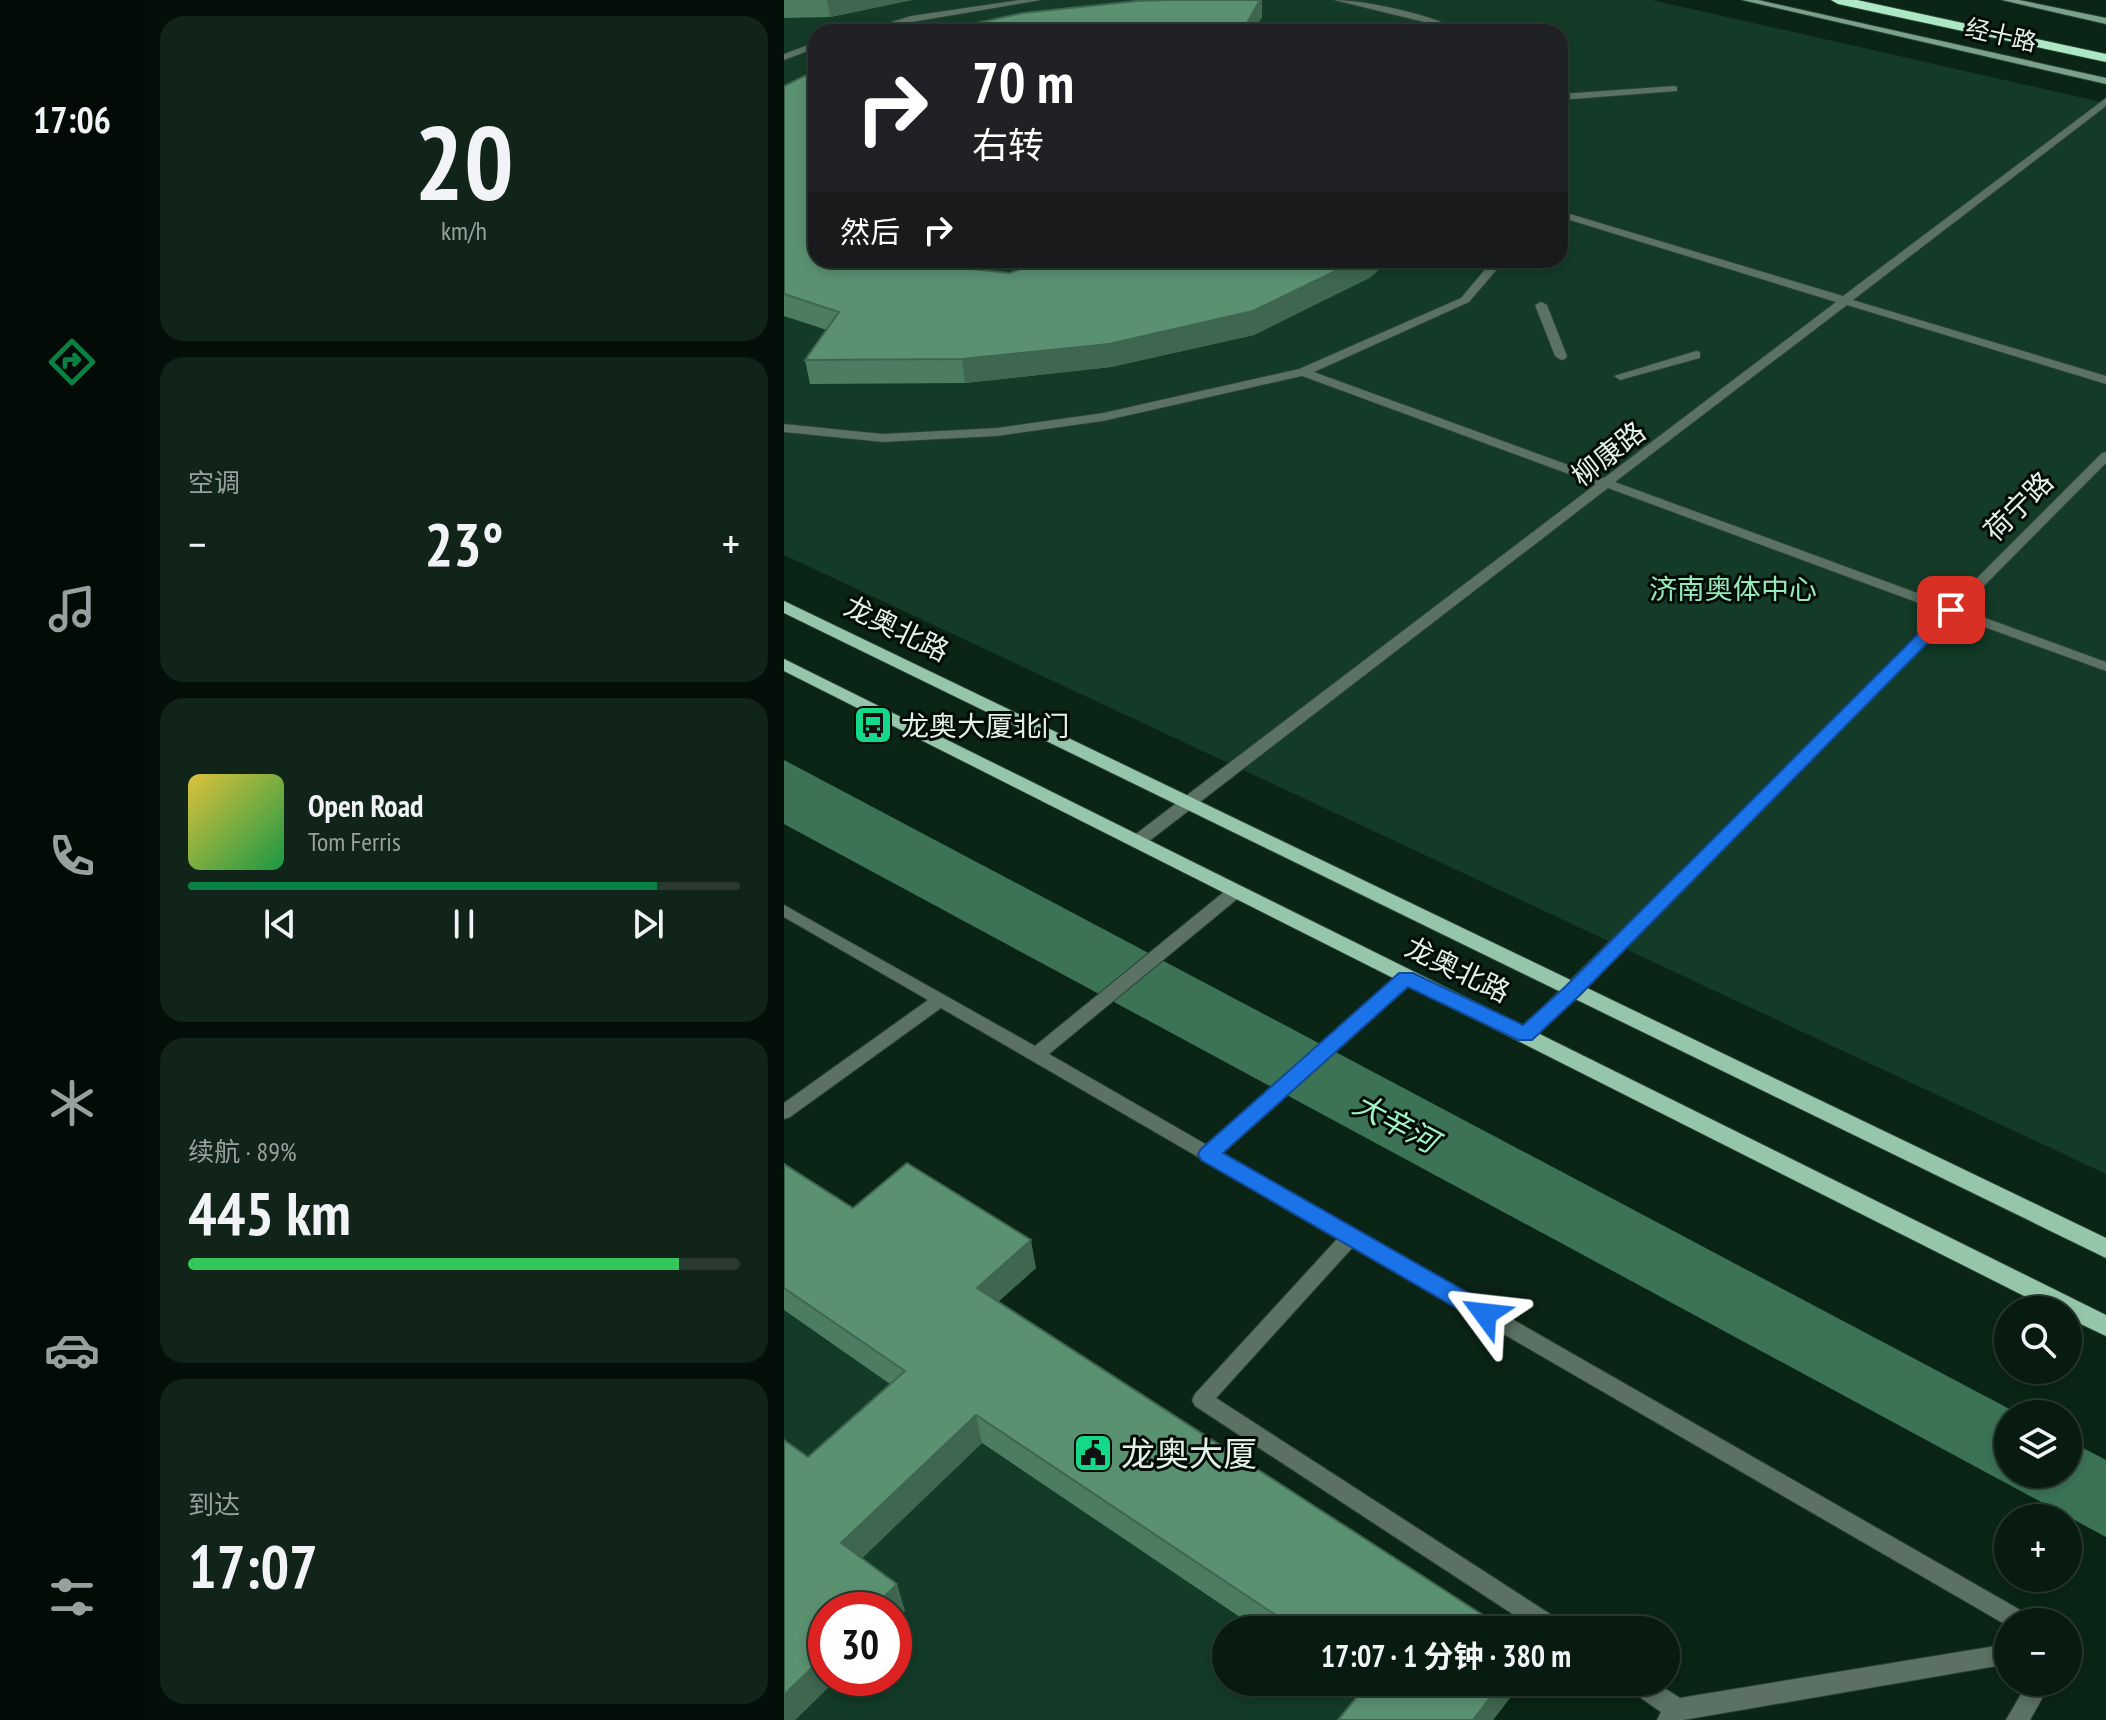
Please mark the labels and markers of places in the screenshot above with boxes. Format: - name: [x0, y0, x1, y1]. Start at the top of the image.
- pin: [1917, 576, 1985, 644]
- bus stop icon: 龙奥大厦北门: [852, 704, 894, 746]
- place label: 龙奥大厦北门: [901, 707, 1069, 744]
- place label: 龙奥大厦: [1121, 1431, 1257, 1475]
- public building icon: 龙奥大厦: [1072, 1432, 1114, 1474]

